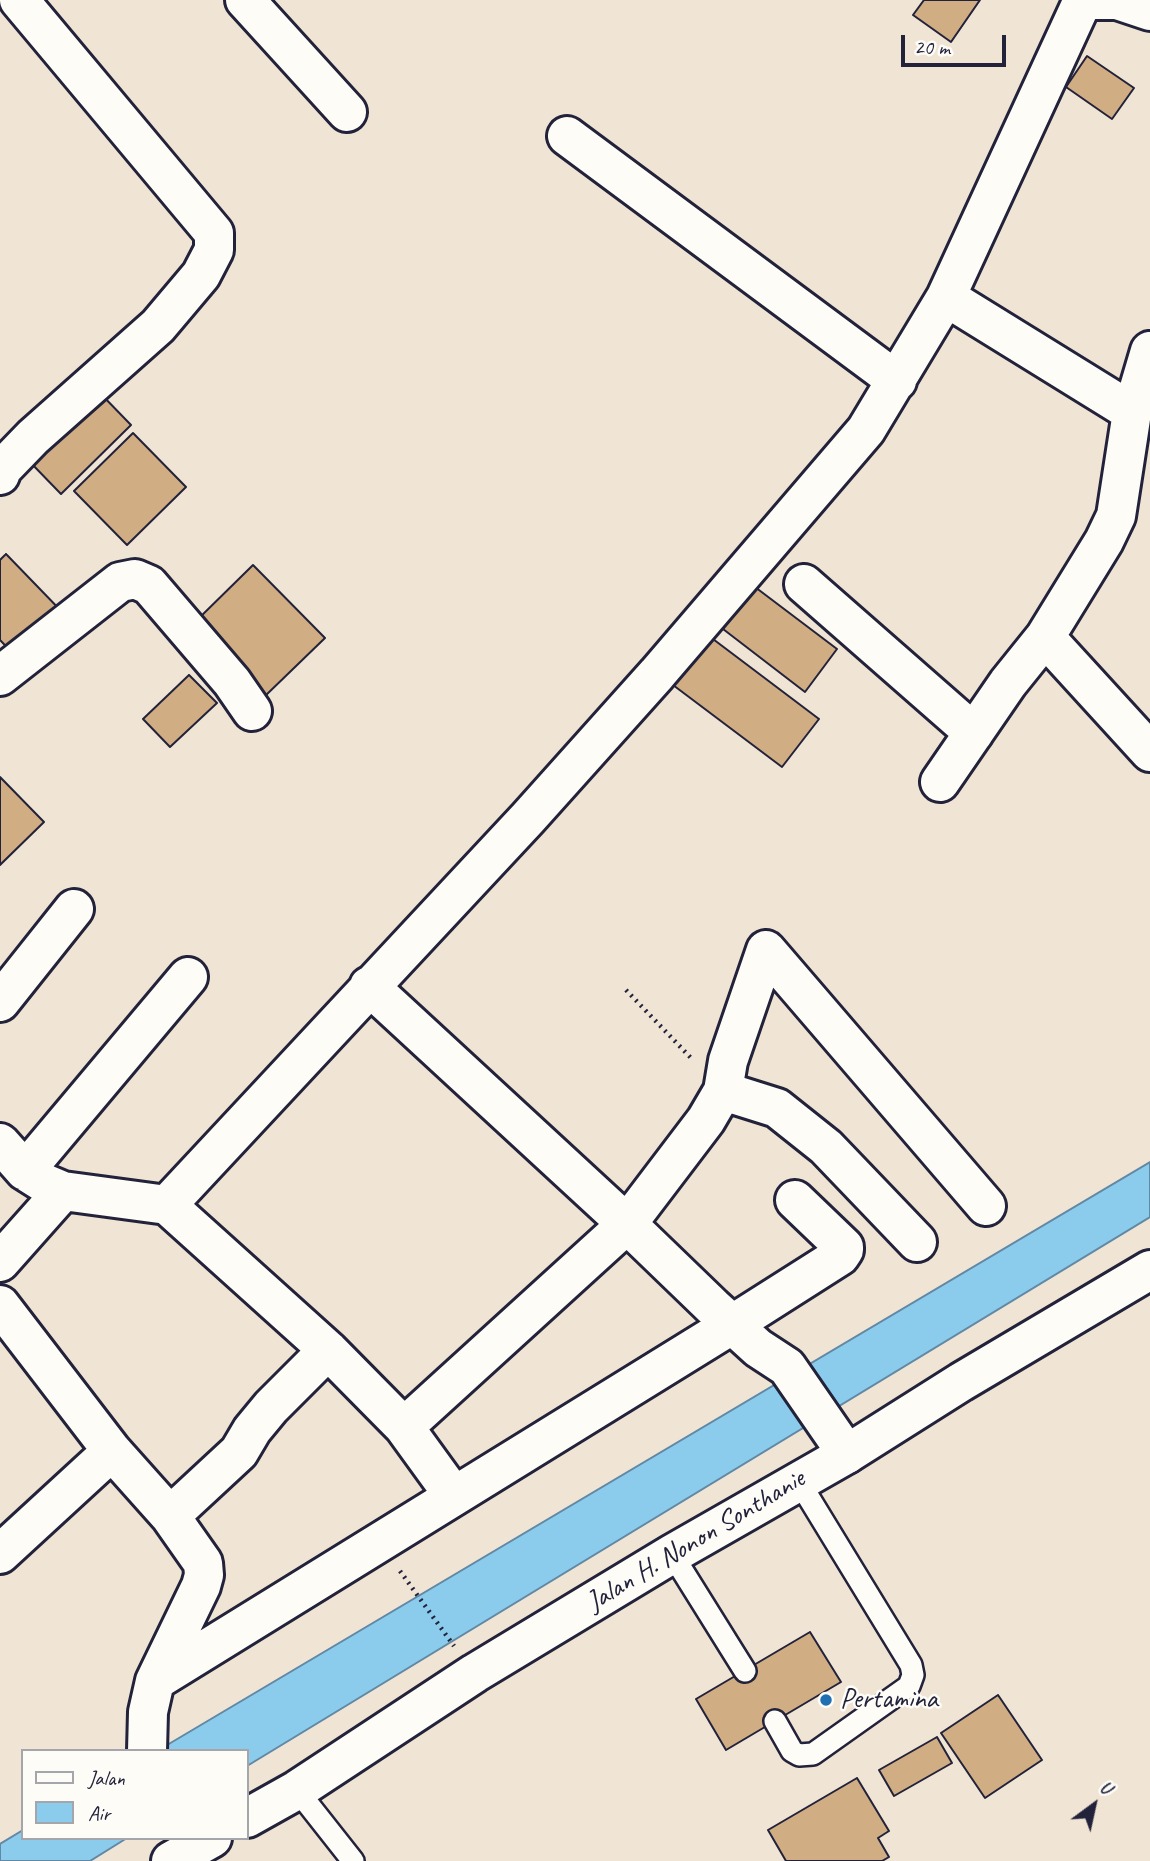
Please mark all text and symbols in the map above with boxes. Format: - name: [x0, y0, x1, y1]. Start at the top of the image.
- scale bar: [905, 21, 1010, 65]
- text: 20 m: [914, 34, 950, 60]
- street label: Jalan H. Nonon Sonthanie: [581, 1463, 811, 1619]
- place label: Pertamina: [840, 1683, 938, 1717]
- marker: Pertamina: [818, 1692, 834, 1708]
- legend: [21, 1749, 248, 1840]
- text: Jalan: [88, 1765, 125, 1791]
- north arrow: [1059, 1770, 1129, 1840]
- text: U: [1095, 1775, 1116, 1800]
- text: Air: [88, 1800, 110, 1826]

